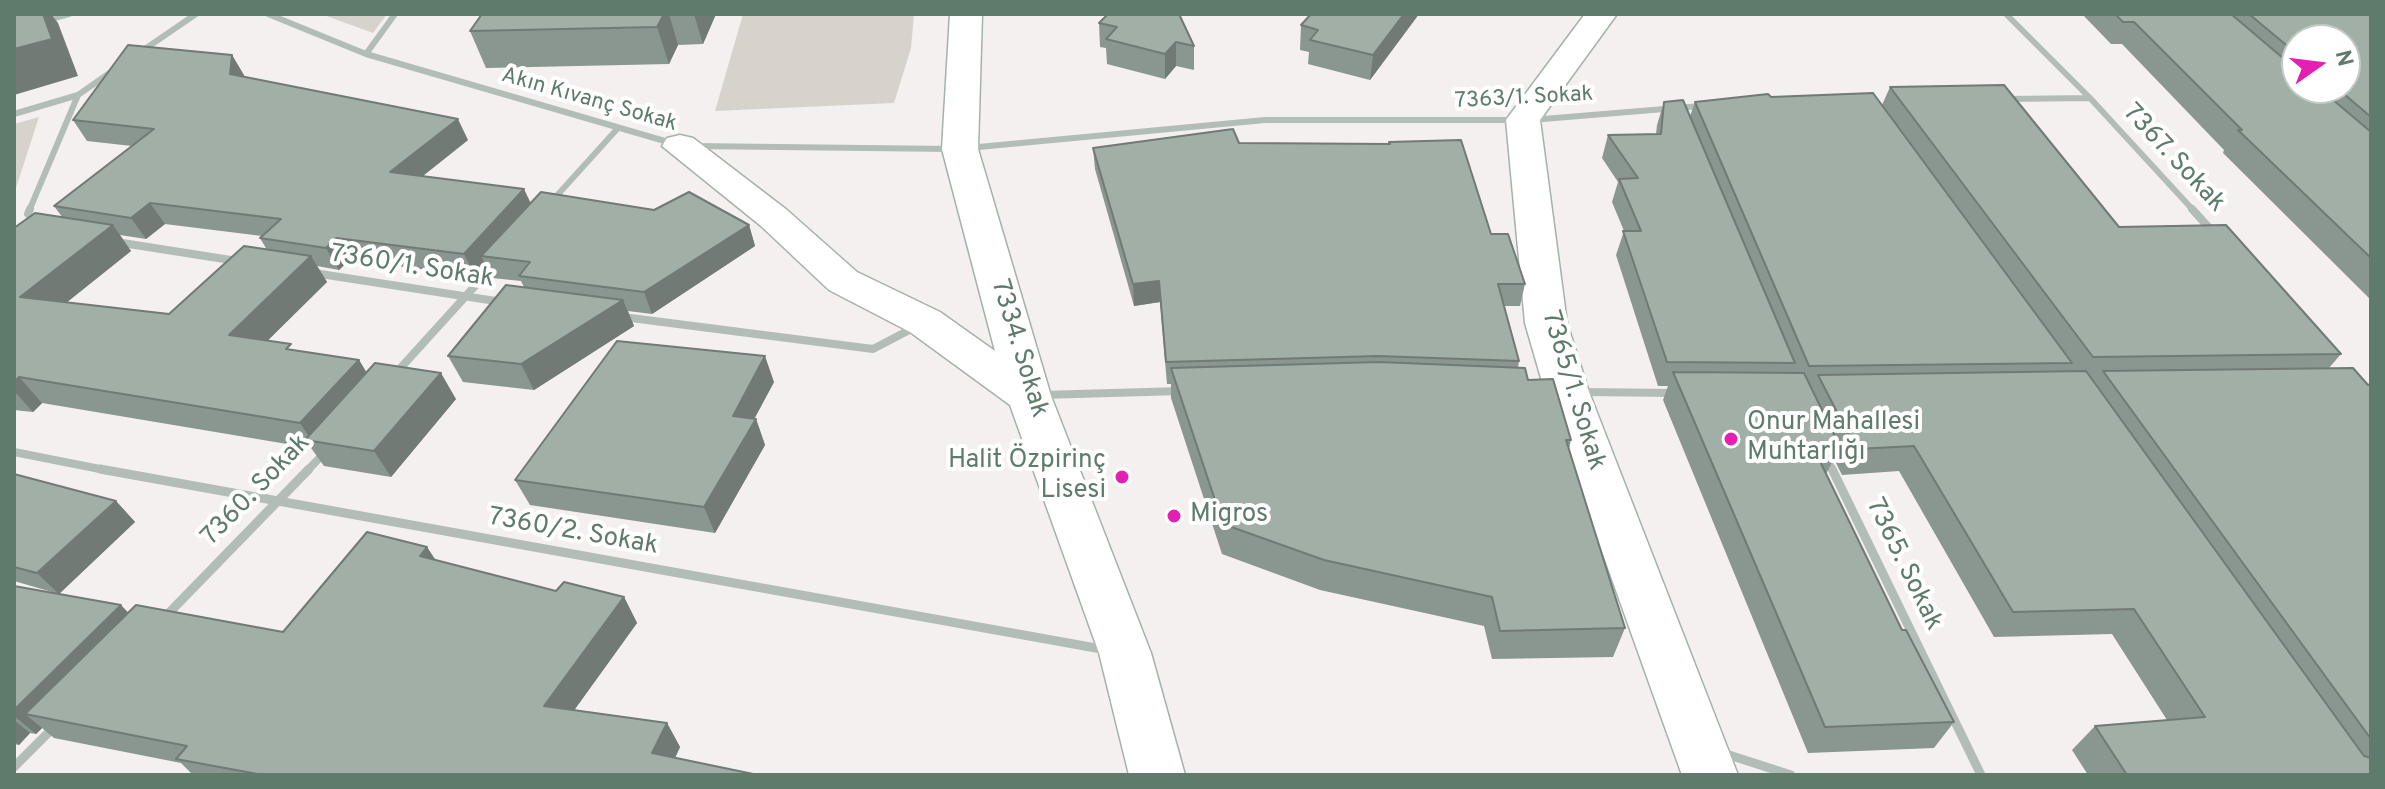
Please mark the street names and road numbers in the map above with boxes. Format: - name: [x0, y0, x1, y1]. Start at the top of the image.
- street label: Akın Kıvanç Sokak: [498, 63, 680, 139]
- street label: 7363/1. Sokak: [1454, 82, 1594, 116]
- street label: 7367. Sokak: [2115, 98, 2231, 220]
- street label: 7360/1. Sokak: [328, 240, 496, 296]
- street label: 7334. Sokak: [982, 276, 1054, 422]
- street label: 7365/1. Sokak: [1533, 308, 1611, 474]
- street label: 7360. Sokak: [196, 429, 318, 553]
- street label: 7365. Sokak: [1858, 494, 1948, 636]
- street label: 7360/2. Sokak: [486, 503, 660, 563]

